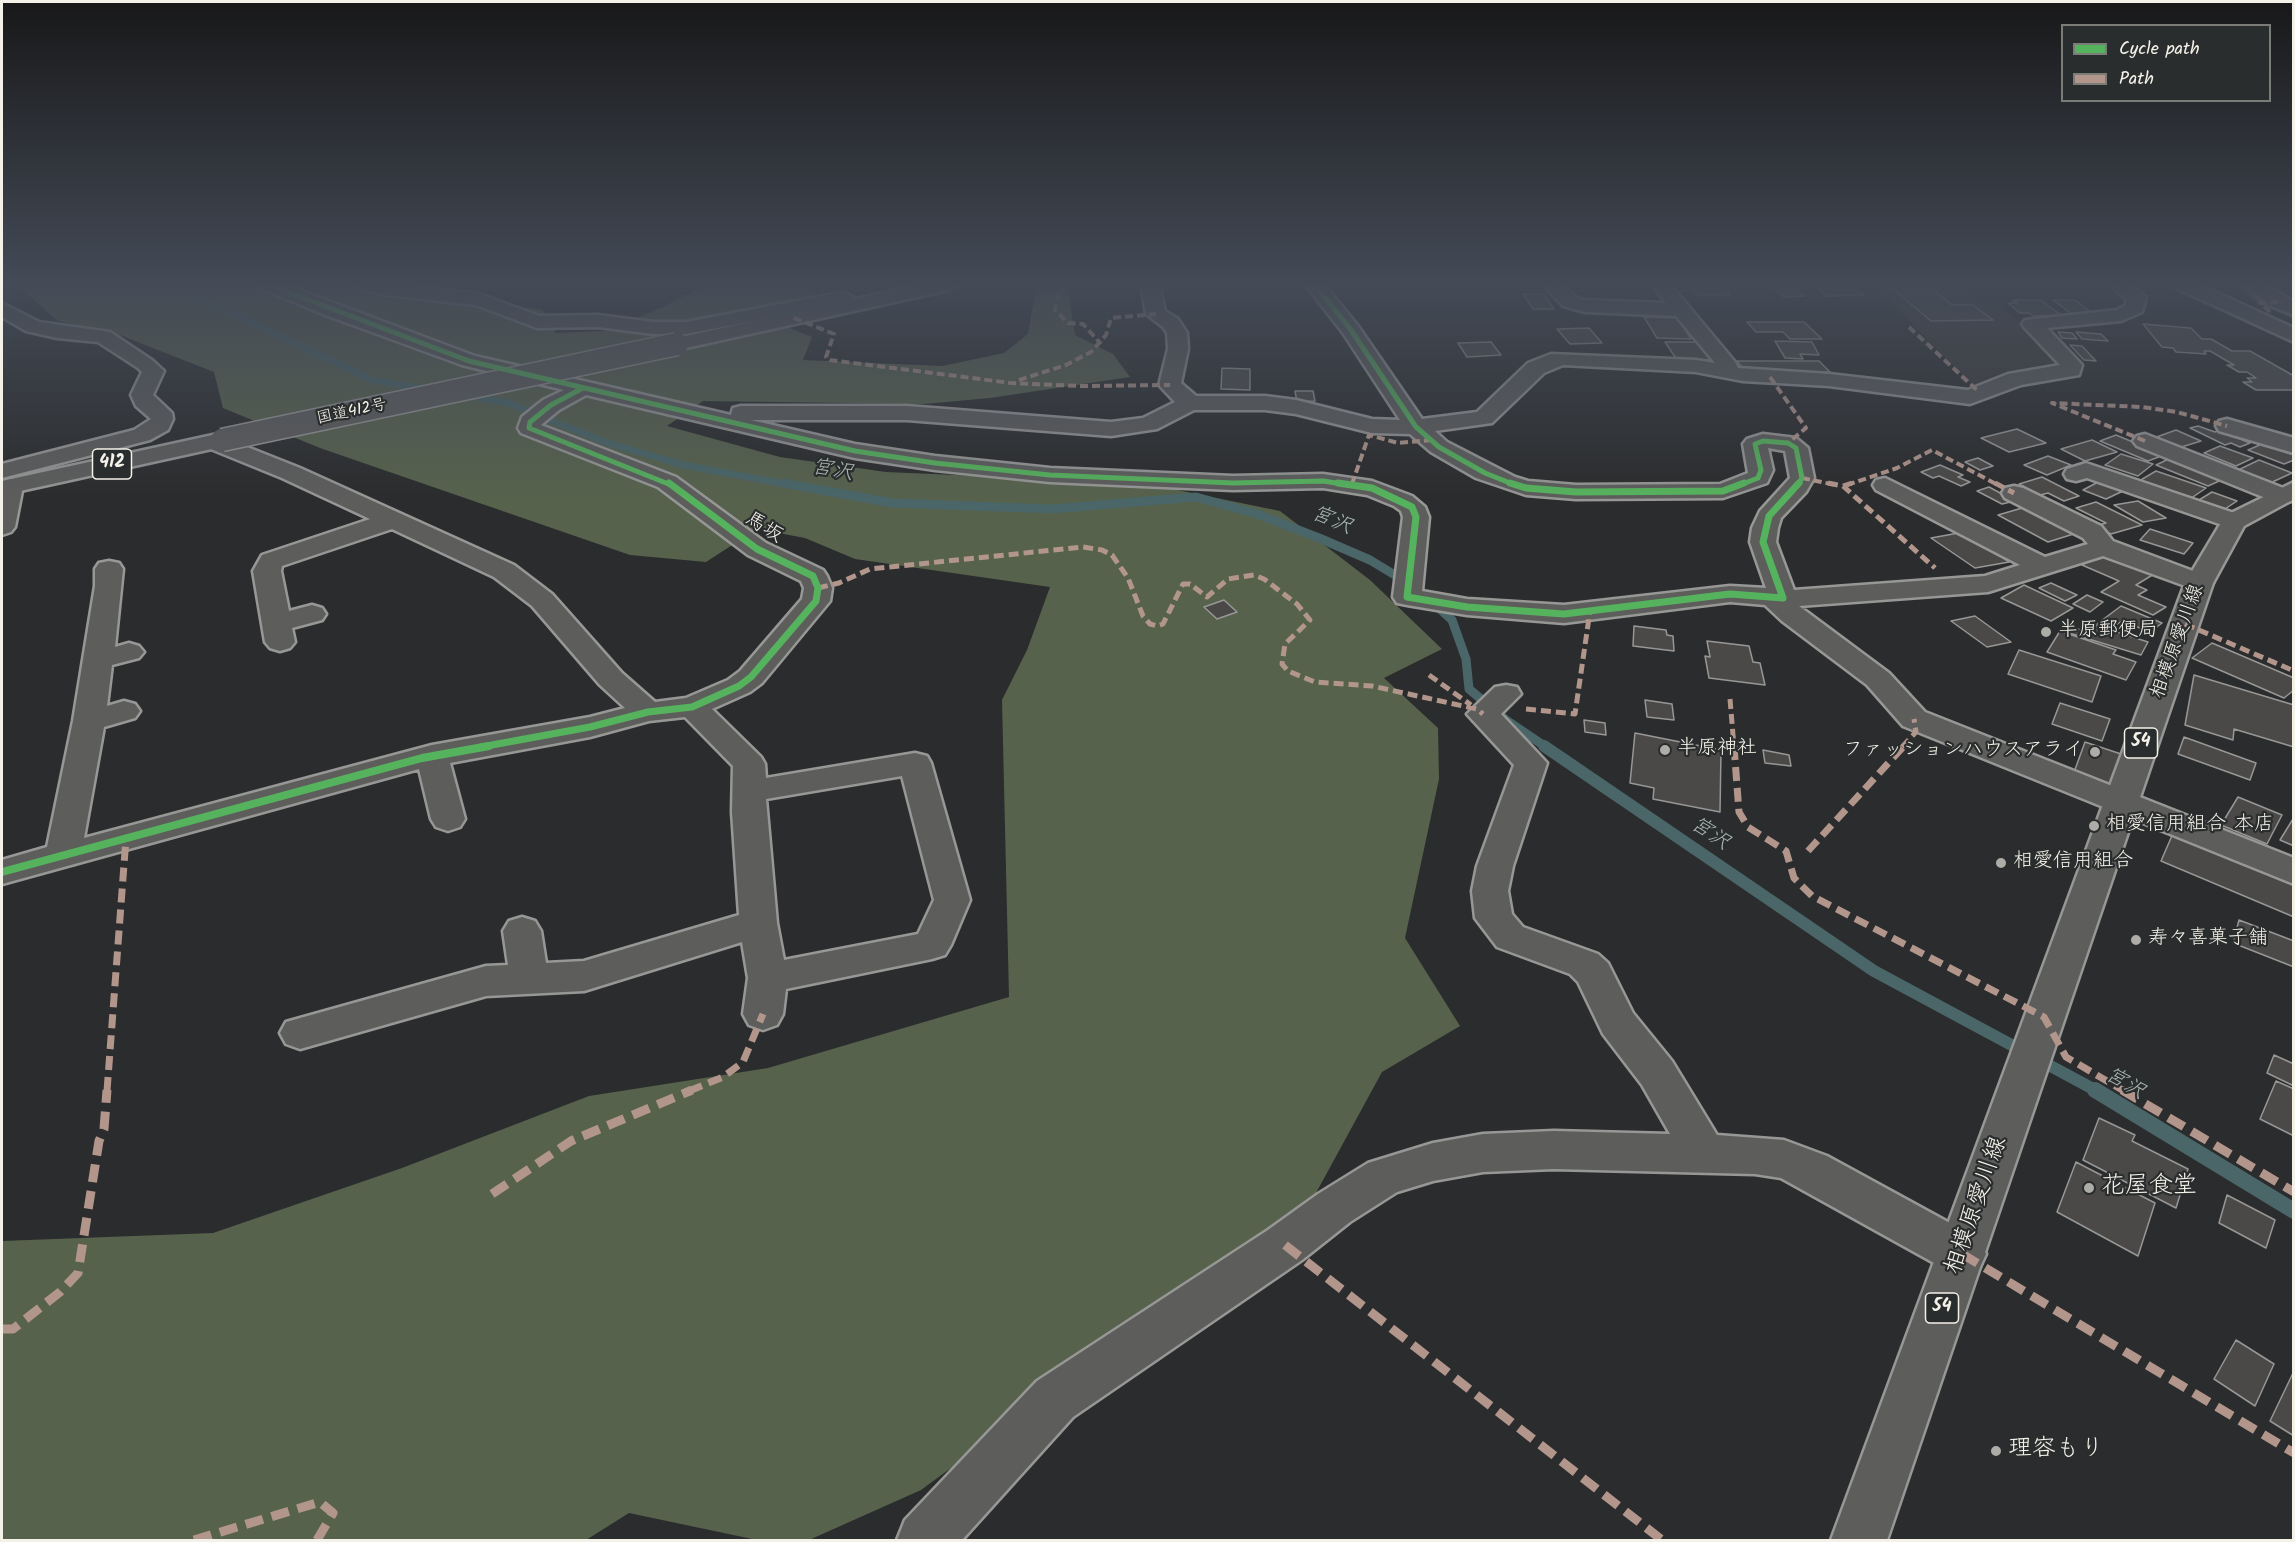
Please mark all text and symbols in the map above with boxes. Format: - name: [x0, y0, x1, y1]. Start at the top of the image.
- legend: [2061, 24, 2271, 102]
- text: Cycle path: [2119, 35, 2200, 64]
- text: Path: [2119, 65, 2154, 94]
- street label: 国道412号: [315, 396, 389, 430]
- road number: 412: [92, 449, 132, 479]
- water label: 宮沢: [809, 456, 855, 488]
- water label: 宮沢: [1307, 502, 1355, 542]
- street label: 馬坂: [740, 508, 786, 550]
- street label: 相模原愛川線: [2147, 582, 2211, 702]
- place label: 半原郵便局: [2058, 620, 2158, 644]
- marker: 半原郵便局: [2039, 625, 2053, 639]
- road number: 54: [2124, 728, 2158, 758]
- place label: 半原神社: [1677, 738, 1757, 762]
- place label: ファッションハウスアライ: [1843, 740, 2083, 764]
- marker: 半原神社: [1658, 743, 1672, 757]
- marker: ファッションハウスアライ: [2088, 745, 2102, 759]
- water label: 宮沢: [1685, 813, 1733, 857]
- place label: 相愛信用組合 本店: [2106, 814, 2274, 838]
- marker: 相愛信用組合 本店: [2087, 819, 2101, 833]
- place label: 相愛信用組合: [2013, 851, 2133, 875]
- marker: 相愛信用組合: [1994, 856, 2008, 870]
- place label: 寿々喜菓子舗: [2148, 928, 2268, 952]
- marker: 寿々喜菓子舗: [2129, 933, 2143, 947]
- water label: 宮沢: [2100, 1063, 2148, 1107]
- street label: 相模原愛川線: [1941, 1133, 2015, 1279]
- place label: 花屋食堂: [2101, 1174, 2197, 1202]
- marker: 花屋食堂: [2082, 1181, 2096, 1195]
- road number: 54: [1926, 1293, 1958, 1323]
- place label: 理容もり: [2008, 1437, 2104, 1465]
- marker: 理容もり: [1989, 1444, 2003, 1458]

